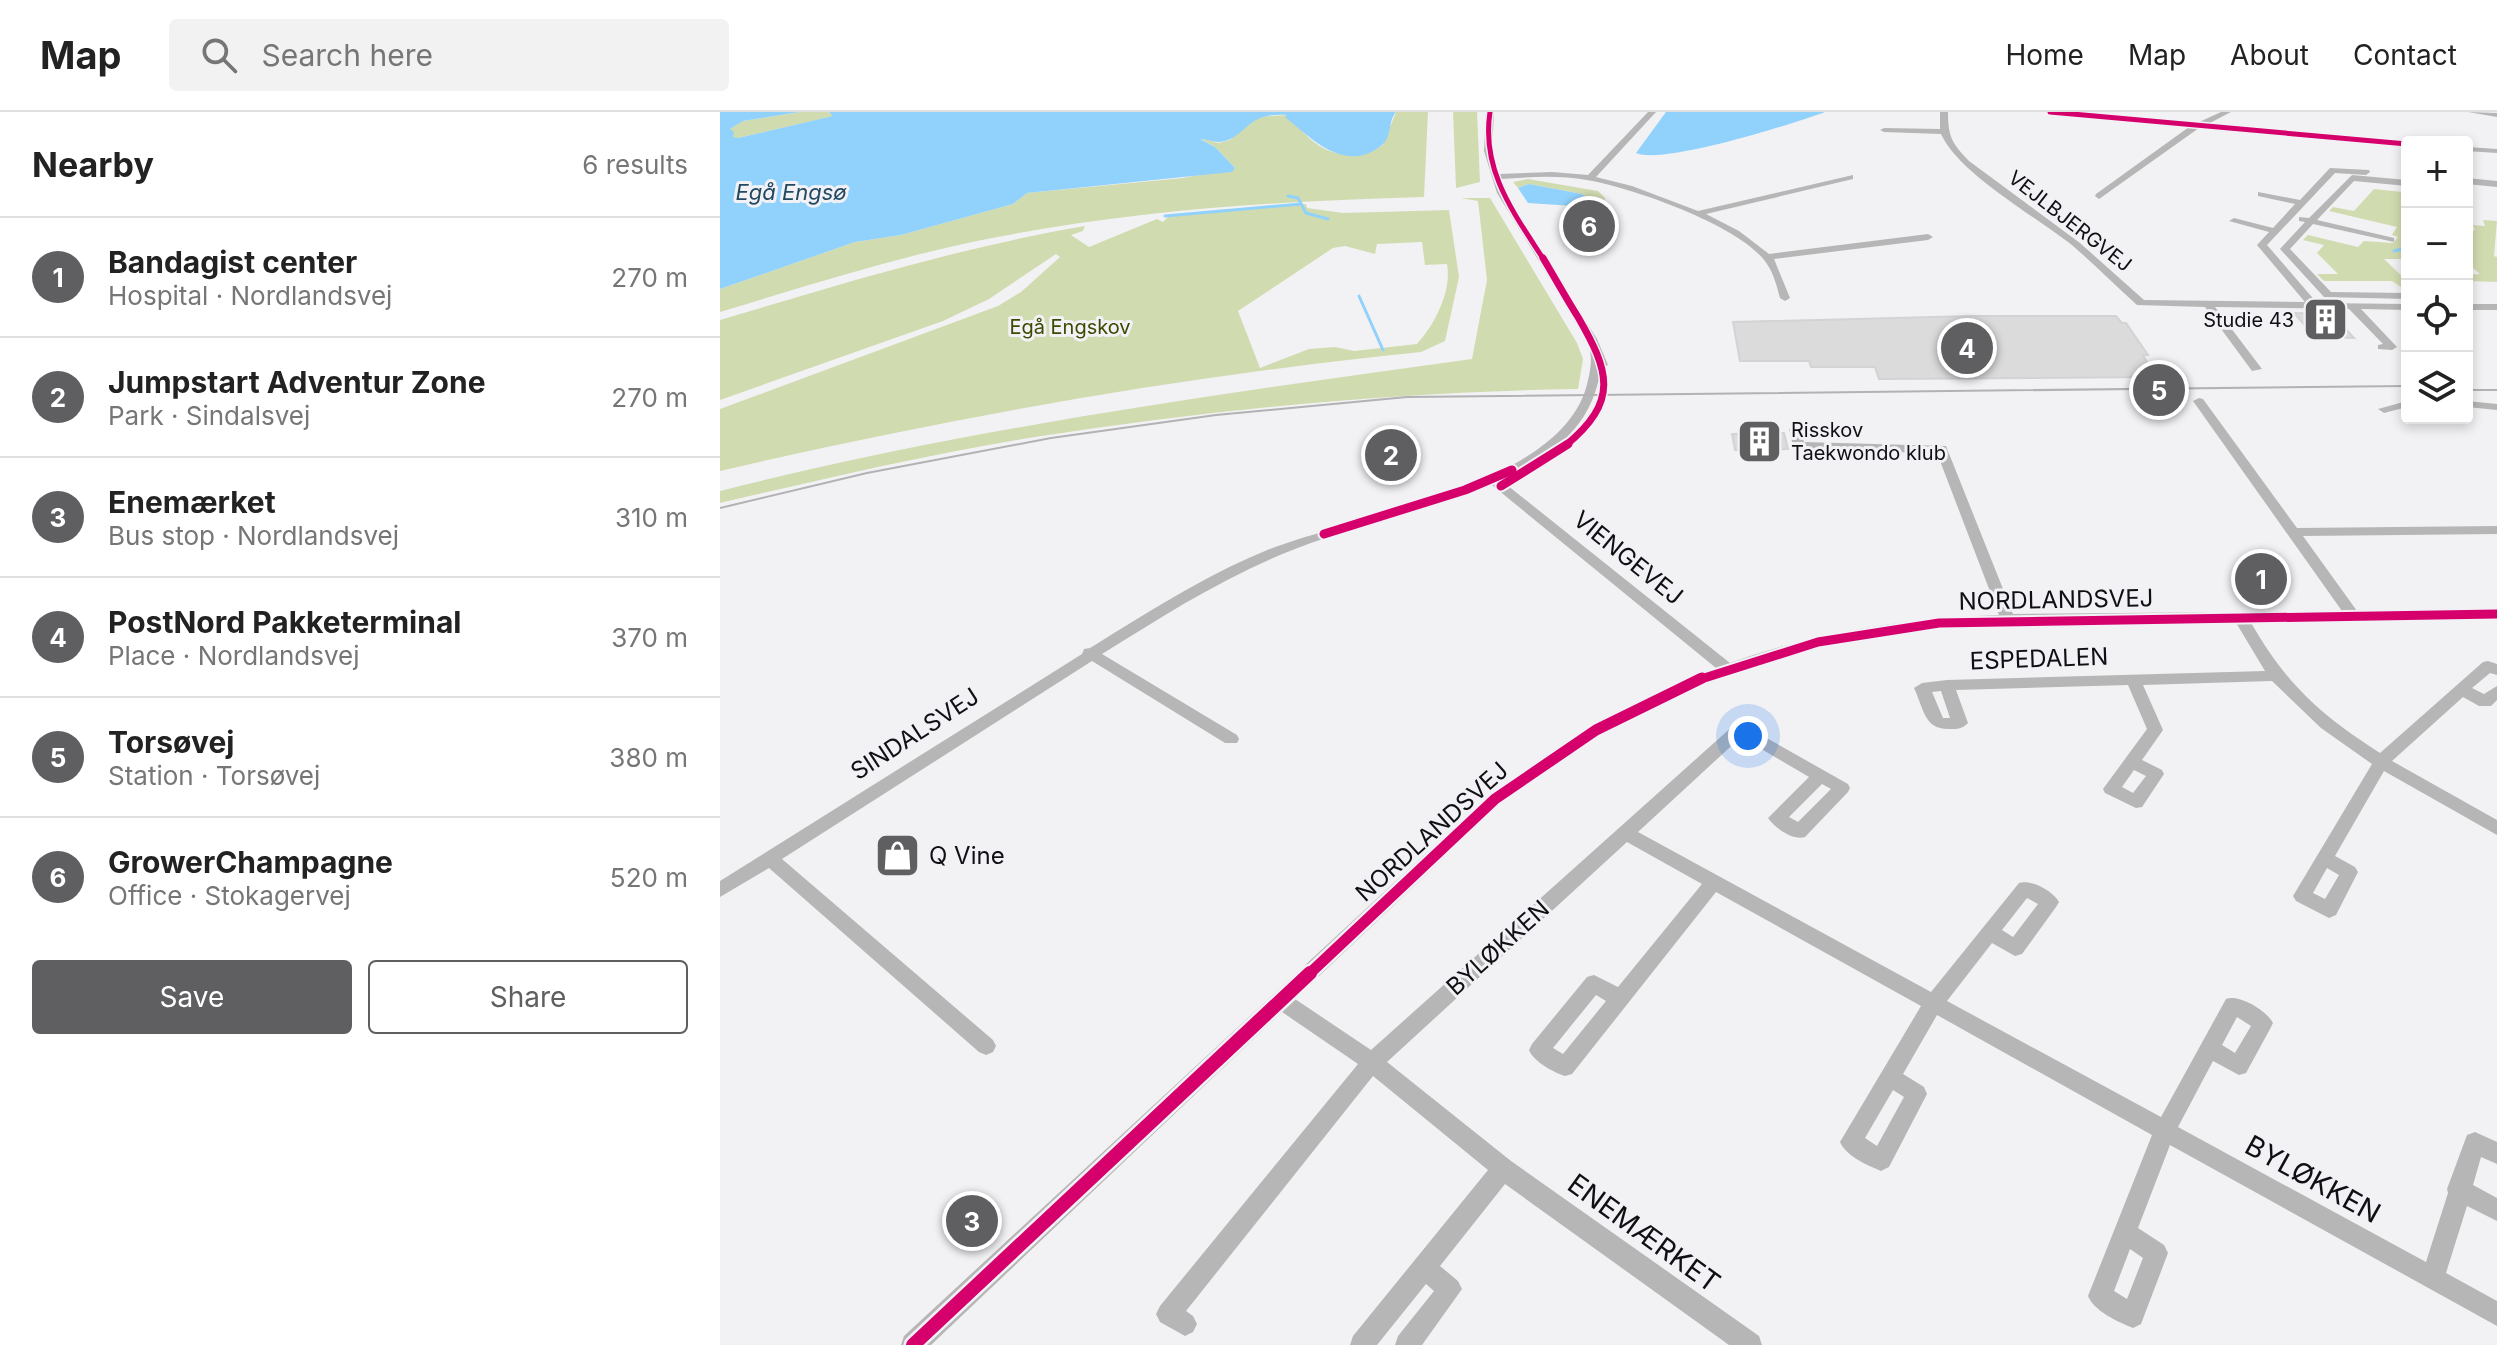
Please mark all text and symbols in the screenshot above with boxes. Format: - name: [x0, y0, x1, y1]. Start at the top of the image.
- search box: [169, 19, 729, 91]
- text: Map: [40, 32, 121, 78]
- icon: search: [197, 33, 241, 77]
- text: Search here: [261, 37, 433, 73]
- text: Home: [2005, 38, 2084, 72]
- text: Map: [2128, 38, 2186, 72]
- text: About: [2230, 38, 2309, 72]
- text: Contact: [2353, 38, 2457, 72]
- map controls: [2401, 136, 2473, 424]
- button: +: [2401, 136, 2473, 208]
- text: Nearby: [32, 144, 154, 185]
- text: 6 results: [582, 149, 688, 180]
- street label: VEJLBJERGVEJ: [2004, 165, 2136, 277]
- water label: Egå Engsø: [736, 179, 847, 205]
- pin: 6: [1563, 196, 1615, 256]
- button: −: [2401, 208, 2473, 280]
- text: Bandagist center: [108, 244, 357, 280]
- text: 1: [52, 262, 64, 293]
- text: 270 m: [611, 262, 688, 293]
- text: Hospital · Nordlandsvej: [108, 280, 392, 311]
- button: locate: [2401, 280, 2473, 352]
- building icon: Studie 43: [2301, 296, 2349, 344]
- place label: Studie 43: [2203, 308, 2294, 332]
- park label: Egå Engskov: [1009, 315, 1131, 339]
- pin: 4: [1941, 318, 1993, 378]
- button: layers: [2401, 352, 2473, 424]
- pin: 5: [2133, 360, 2185, 420]
- text: Jumpstart Adventur Zone: [108, 364, 486, 400]
- text: 2: [50, 382, 66, 413]
- text: 270 m: [611, 382, 688, 413]
- text: Park · Sindalsvej: [108, 400, 310, 431]
- building icon: Risskov Taekwondo klub: [1736, 418, 1784, 466]
- place label: Risskov Taekwondo klub: [1791, 418, 1946, 465]
- pin: 2: [1365, 425, 1417, 485]
- text: Enemærket: [108, 484, 276, 520]
- text: 3: [50, 502, 66, 533]
- text: 310 m: [615, 502, 688, 533]
- street label: VIENGEVEJ: [1568, 505, 1689, 611]
- text: Bus stop · Nordlandsvej: [108, 520, 399, 551]
- pin: 1: [2235, 549, 2287, 609]
- street label: NORDLANDSVEJ: [1958, 583, 2154, 616]
- text: PostNord Pakketerminal: [108, 604, 461, 640]
- text: 4: [49, 622, 67, 653]
- text: 370 m: [611, 622, 688, 653]
- text: Place · Nordlandsvej: [108, 640, 360, 671]
- street label: ESPEDALEN: [1969, 642, 2109, 675]
- street label: SINDALSVEJ: [845, 681, 984, 786]
- your location: [1728, 716, 1768, 756]
- text: Torsøvej: [108, 724, 234, 760]
- text: 5: [50, 742, 66, 773]
- text: 380 m: [609, 742, 688, 773]
- street label: NORDLANDSVEJ: [1350, 756, 1514, 908]
- text: Station · Torsøvej: [108, 760, 320, 791]
- shop icon: Q Vine: [874, 832, 922, 880]
- place label: Q Vine: [929, 841, 1005, 870]
- text: GrowerChampagne: [108, 844, 393, 880]
- text: 6: [50, 862, 66, 893]
- text: 520 m: [610, 862, 688, 893]
- text: Office · Stokagervej: [108, 880, 351, 911]
- street label: BYLØKKEN: [1440, 894, 1555, 1001]
- button: Save: [32, 960, 352, 1034]
- button: Share: [368, 960, 688, 1034]
- street label: BYLØKKEN: [2239, 1128, 2387, 1230]
- street label: ENEMÆRKET: [1561, 1166, 1727, 1300]
- pin: 3: [946, 1191, 998, 1251]

